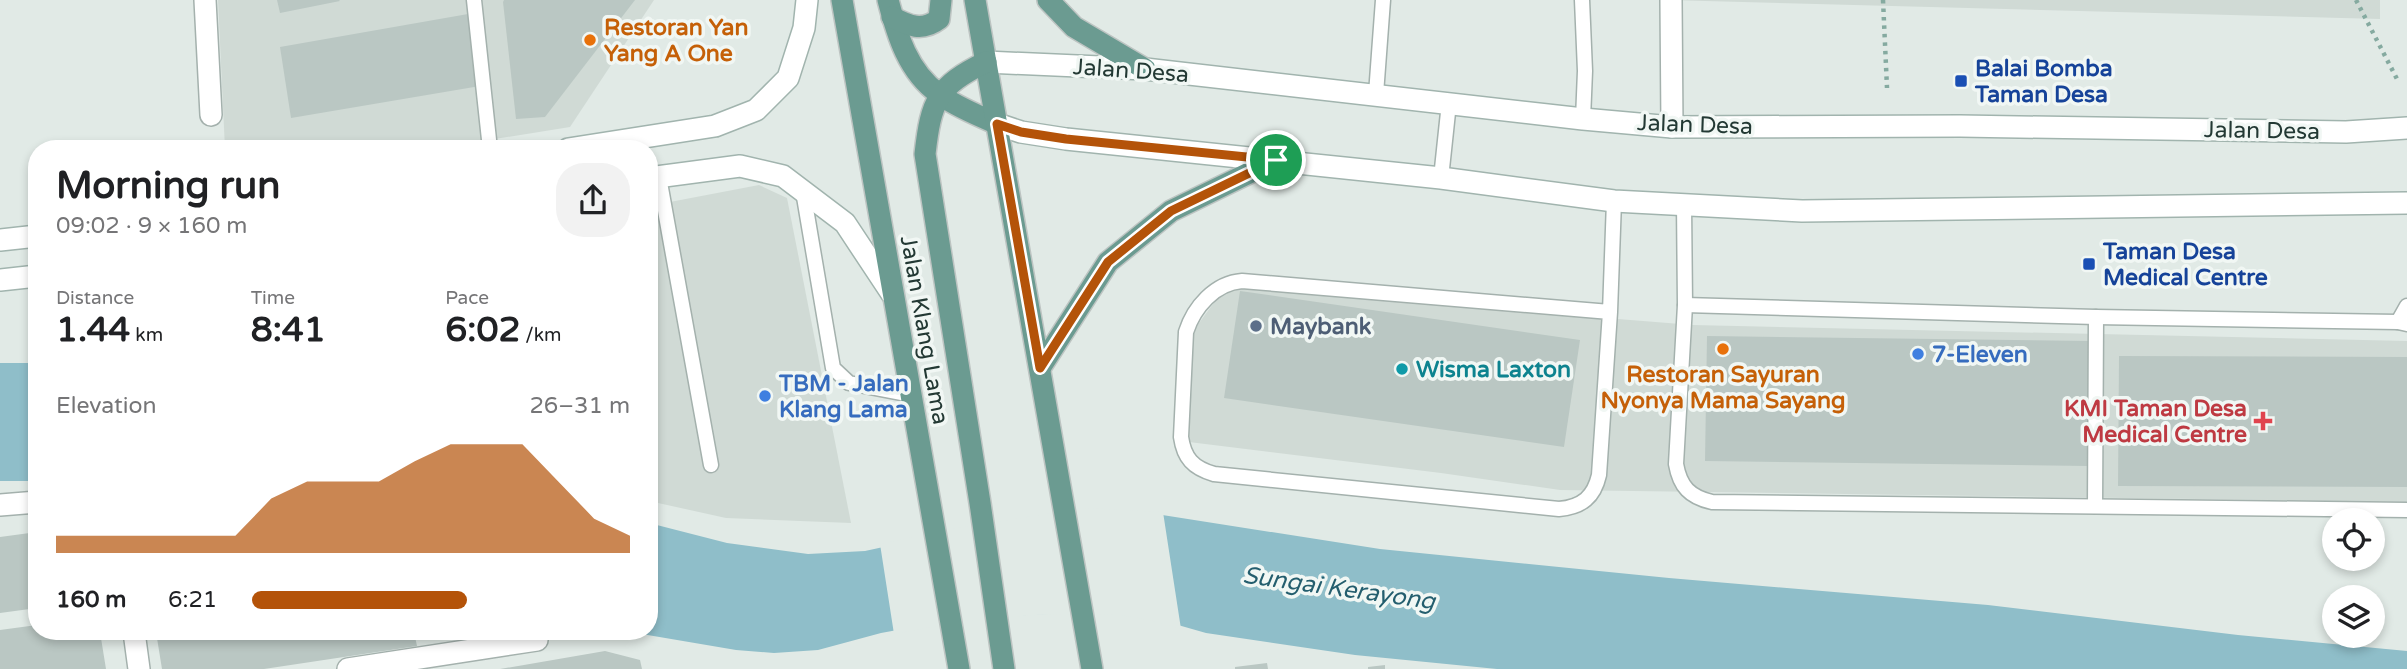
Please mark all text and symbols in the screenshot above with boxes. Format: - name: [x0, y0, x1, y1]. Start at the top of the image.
- place label: Restoran Yan Yang A One: [604, 14, 748, 68]
- marker: Restoran Yan Yang A One: [582, 32, 598, 48]
- street label: Jalan Desa: [1072, 53, 1190, 89]
- place label: Balai Bomba Taman Desa: [1974, 55, 2113, 109]
- marker: Balai Bomba Taman Desa: [1953, 73, 1969, 89]
- street label: Jalan Desa: [1636, 109, 1753, 141]
- street label: Jalan Desa: [2204, 116, 2320, 146]
- pin: [1246, 130, 1306, 190]
- icon: arrive: [1257, 141, 1295, 179]
- text: Morning run: [56, 163, 280, 209]
- button: share: [556, 163, 630, 237]
- text: 09:02 · 9 × 160 m: [56, 212, 247, 240]
- street label: Jalan Klang Lama: [894, 234, 954, 427]
- place label: Taman Desa Medical Centre: [2102, 238, 2268, 292]
- marker: Taman Desa Medical Centre: [2081, 256, 2097, 272]
- text: Distance: [56, 287, 134, 309]
- text: Time: [251, 287, 295, 309]
- text: Pace: [445, 287, 489, 309]
- text: 1.44: [56, 309, 130, 351]
- text: 8:41: [251, 309, 326, 351]
- text: 6:02: [445, 309, 520, 351]
- place label: Maybank: [1270, 313, 1372, 341]
- marker: Maybank: [1248, 318, 1264, 334]
- text: km: [130, 324, 163, 346]
- text: /km: [520, 324, 562, 346]
- marker: Restoran Sayuran Nyonya Mama Sayang: [1715, 341, 1731, 357]
- place label: 7-Eleven: [1932, 341, 2028, 369]
- marker: 7-Eleven: [1910, 346, 1926, 362]
- place label: Wisma Laxton: [1416, 356, 1571, 384]
- marker: Wisma Laxton: [1394, 361, 1410, 377]
- place label: Restoran Sayuran Nyonya Mama Sayang: [1600, 361, 1846, 415]
- place label: TBM - Jalan Klang Lama: [778, 370, 909, 424]
- marker: TBM - Jalan Klang Lama: [757, 388, 773, 404]
- text: Elevation: [56, 392, 157, 420]
- text: 26–31 m: [529, 392, 630, 420]
- place label: KMI Taman Desa Medical Centre: [2064, 395, 2247, 449]
- marker: KMI Taman Desa Medical Centre: [2253, 411, 2273, 431]
- map controls: [2322, 508, 2385, 648]
- button: locate: [2322, 508, 2385, 571]
- water label: Sungai Kerayong: [1241, 561, 1439, 617]
- button: layers: [2322, 585, 2385, 648]
- text: 160 m: [56, 586, 126, 614]
- text: 6:21: [168, 586, 217, 614]

